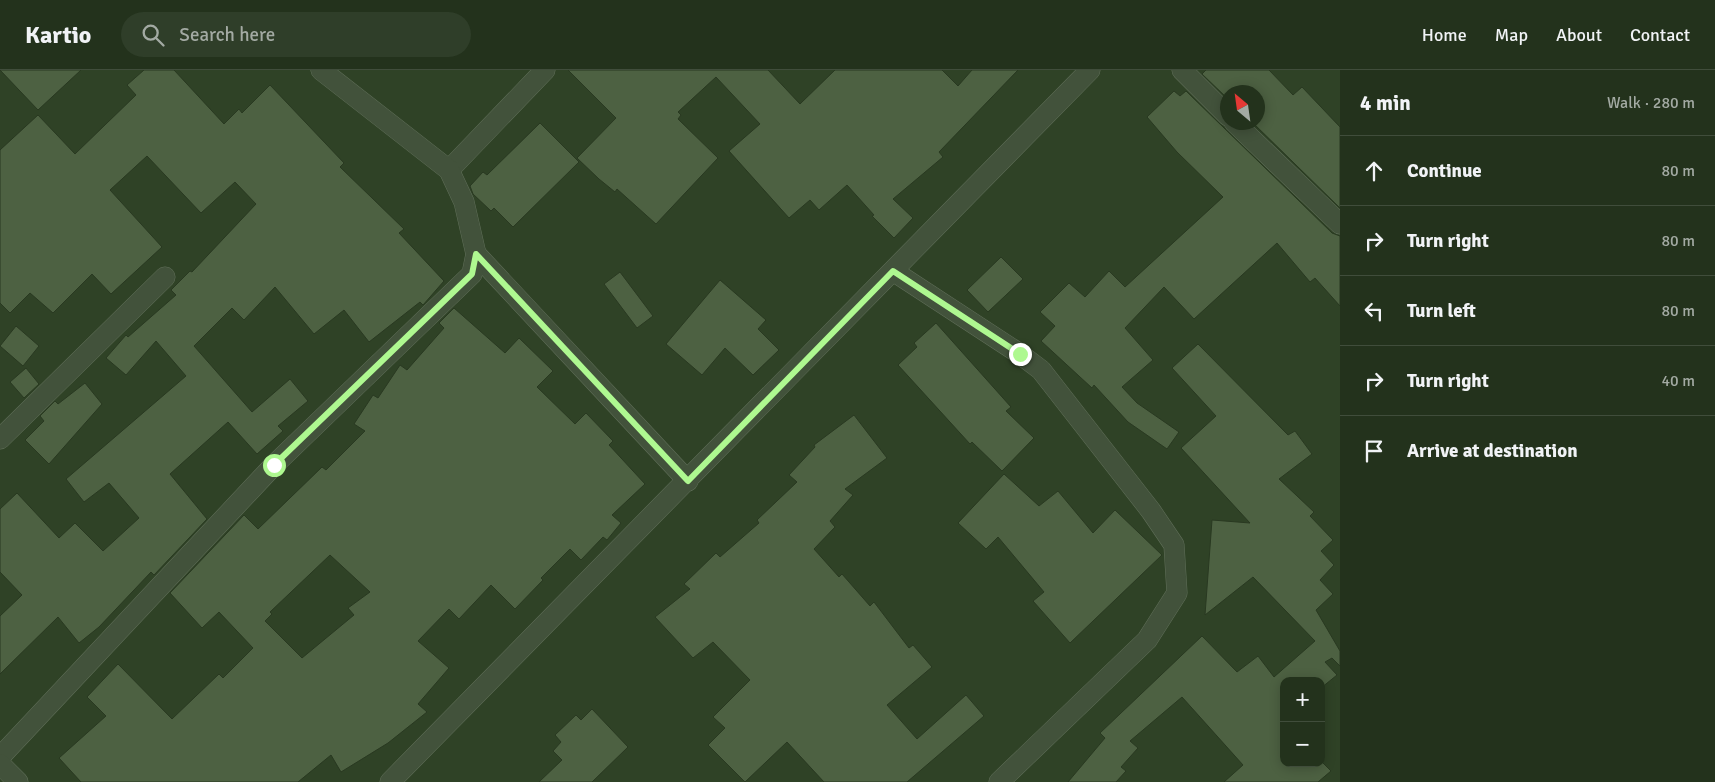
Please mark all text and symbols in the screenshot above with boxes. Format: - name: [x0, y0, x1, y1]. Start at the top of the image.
- search box: [121, 12, 471, 57]
- text: Kartio: [25, 20, 91, 50]
- icon: search: [139, 21, 167, 49]
- text: Search here: [179, 23, 275, 47]
- text: Home: [1422, 24, 1467, 46]
- text: Map: [1495, 24, 1528, 46]
- text: About: [1556, 24, 1602, 46]
- text: Contact: [1630, 24, 1690, 46]
- north arrow: [1220, 85, 1265, 130]
- text: 4 min: [1360, 90, 1411, 116]
- text: Walk · 280 m: [1607, 93, 1695, 113]
- icon: ahead: [1360, 157, 1388, 185]
- text: Continue: [1407, 159, 1482, 183]
- text: 80 m: [1661, 161, 1695, 181]
- icon: right: [1360, 227, 1388, 255]
- text: Turn right: [1407, 229, 1489, 253]
- text: 80 m: [1661, 231, 1695, 251]
- icon: left: [1360, 297, 1388, 325]
- text: Turn left: [1407, 299, 1476, 323]
- text: 80 m: [1661, 301, 1695, 321]
- route end: [1009, 343, 1032, 366]
- icon: right: [1360, 367, 1388, 395]
- text: Turn right: [1407, 369, 1489, 393]
- text: 40 m: [1661, 371, 1695, 391]
- icon: arrive: [1360, 437, 1388, 465]
- text: Arrive at destination: [1407, 439, 1578, 463]
- route start: [263, 454, 286, 477]
- map controls: [1280, 677, 1325, 767]
- button: +: [1280, 677, 1325, 722]
- button: −: [1280, 722, 1325, 767]

